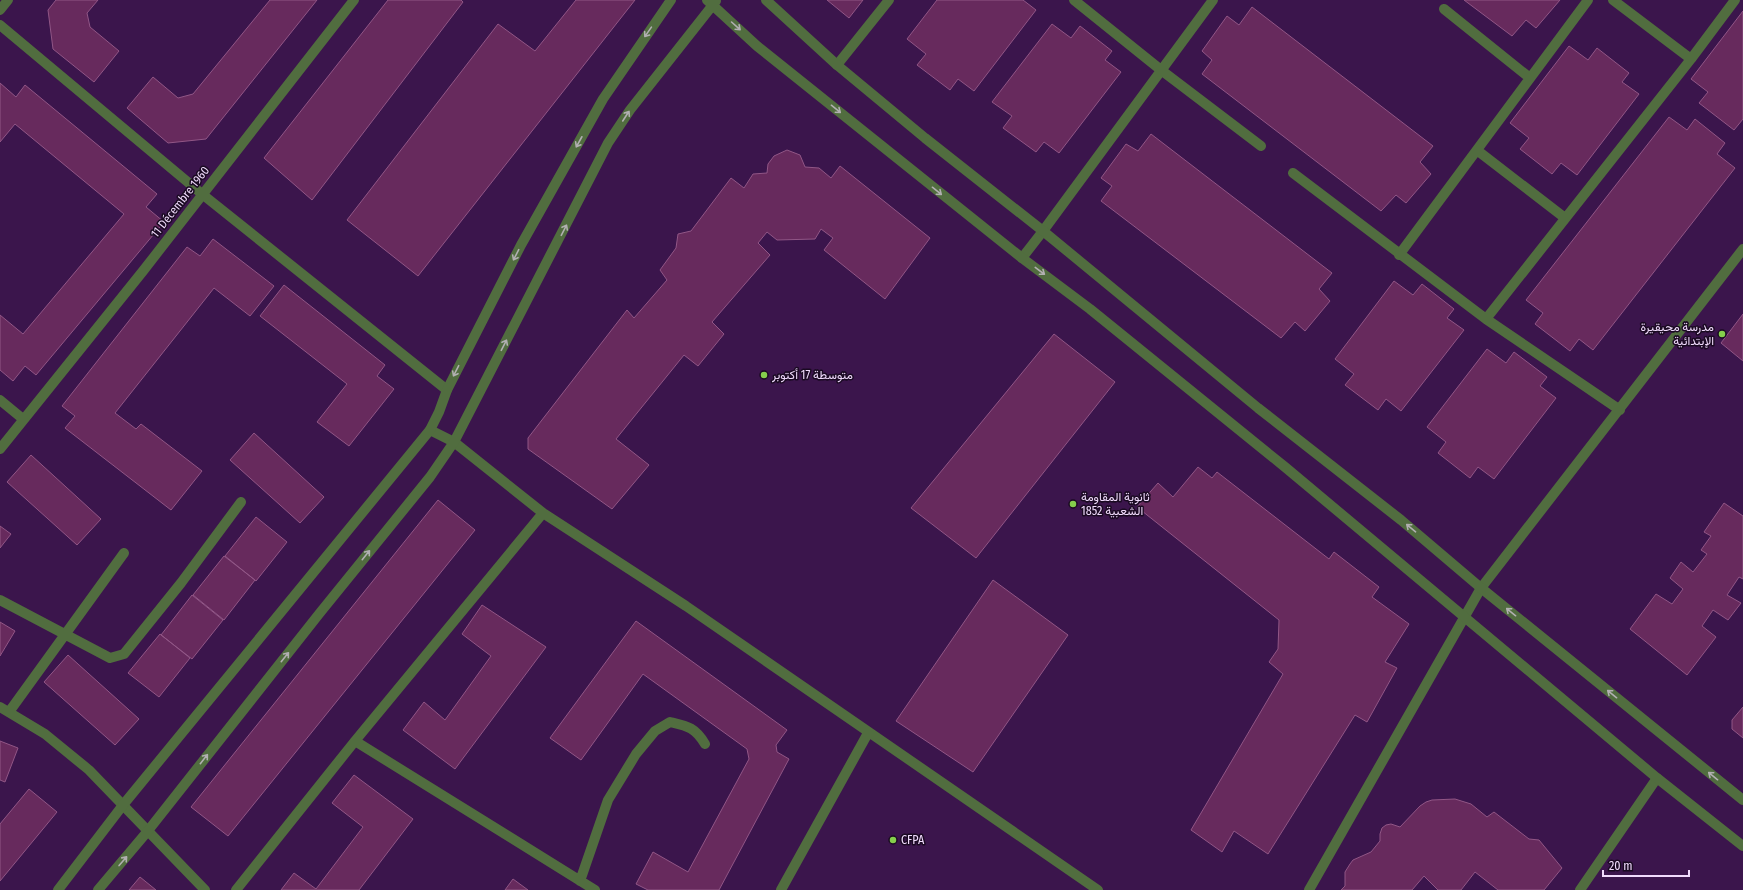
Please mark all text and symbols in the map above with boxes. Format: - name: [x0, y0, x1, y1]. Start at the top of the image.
- one-way arrow: [731, 22, 741, 31]
- one-way arrow: [644, 26, 652, 37]
- one-way arrow: [831, 104, 842, 113]
- one-way arrow: [622, 111, 630, 122]
- one-way arrow: [575, 136, 583, 148]
- street label: 11 Décembre 1960: [148, 164, 212, 240]
- one-way arrow: [932, 186, 943, 195]
- one-way arrow: [560, 224, 568, 236]
- one-way arrow: [512, 249, 519, 261]
- one-way arrow: [1034, 267, 1045, 275]
- place label: مدرسة محيقيرة الإبتدائية: [1641, 320, 1714, 349]
- marker: مدرسة محيقيرة الإبتدائية: [1717, 329, 1727, 339]
- one-way arrow: [501, 340, 508, 352]
- one-way arrow: [452, 365, 460, 377]
- place label: متوسطة 17 أكتوبر: [771, 368, 853, 383]
- marker: متوسطة 17 أكتوبر: [759, 370, 769, 380]
- place label: ثانوية المقاومة الشعبية 1852: [1081, 490, 1150, 518]
- marker: ثانوية المقاومة الشعبية 1852: [1068, 499, 1078, 509]
- one-way arrow: [1406, 524, 1417, 533]
- one-way arrow: [361, 550, 370, 561]
- one-way arrow: [1506, 607, 1516, 616]
- one-way arrow: [280, 651, 289, 662]
- one-way arrow: [1606, 689, 1617, 698]
- one-way arrow: [200, 753, 208, 764]
- one-way arrow: [1707, 771, 1718, 780]
- place label: CFPA: [901, 833, 925, 847]
- marker: CFPA: [888, 835, 898, 845]
- scale bar: [1603, 852, 1689, 878]
- one-way arrow: [119, 855, 128, 866]
- text: 20 m: [1609, 859, 1633, 873]

